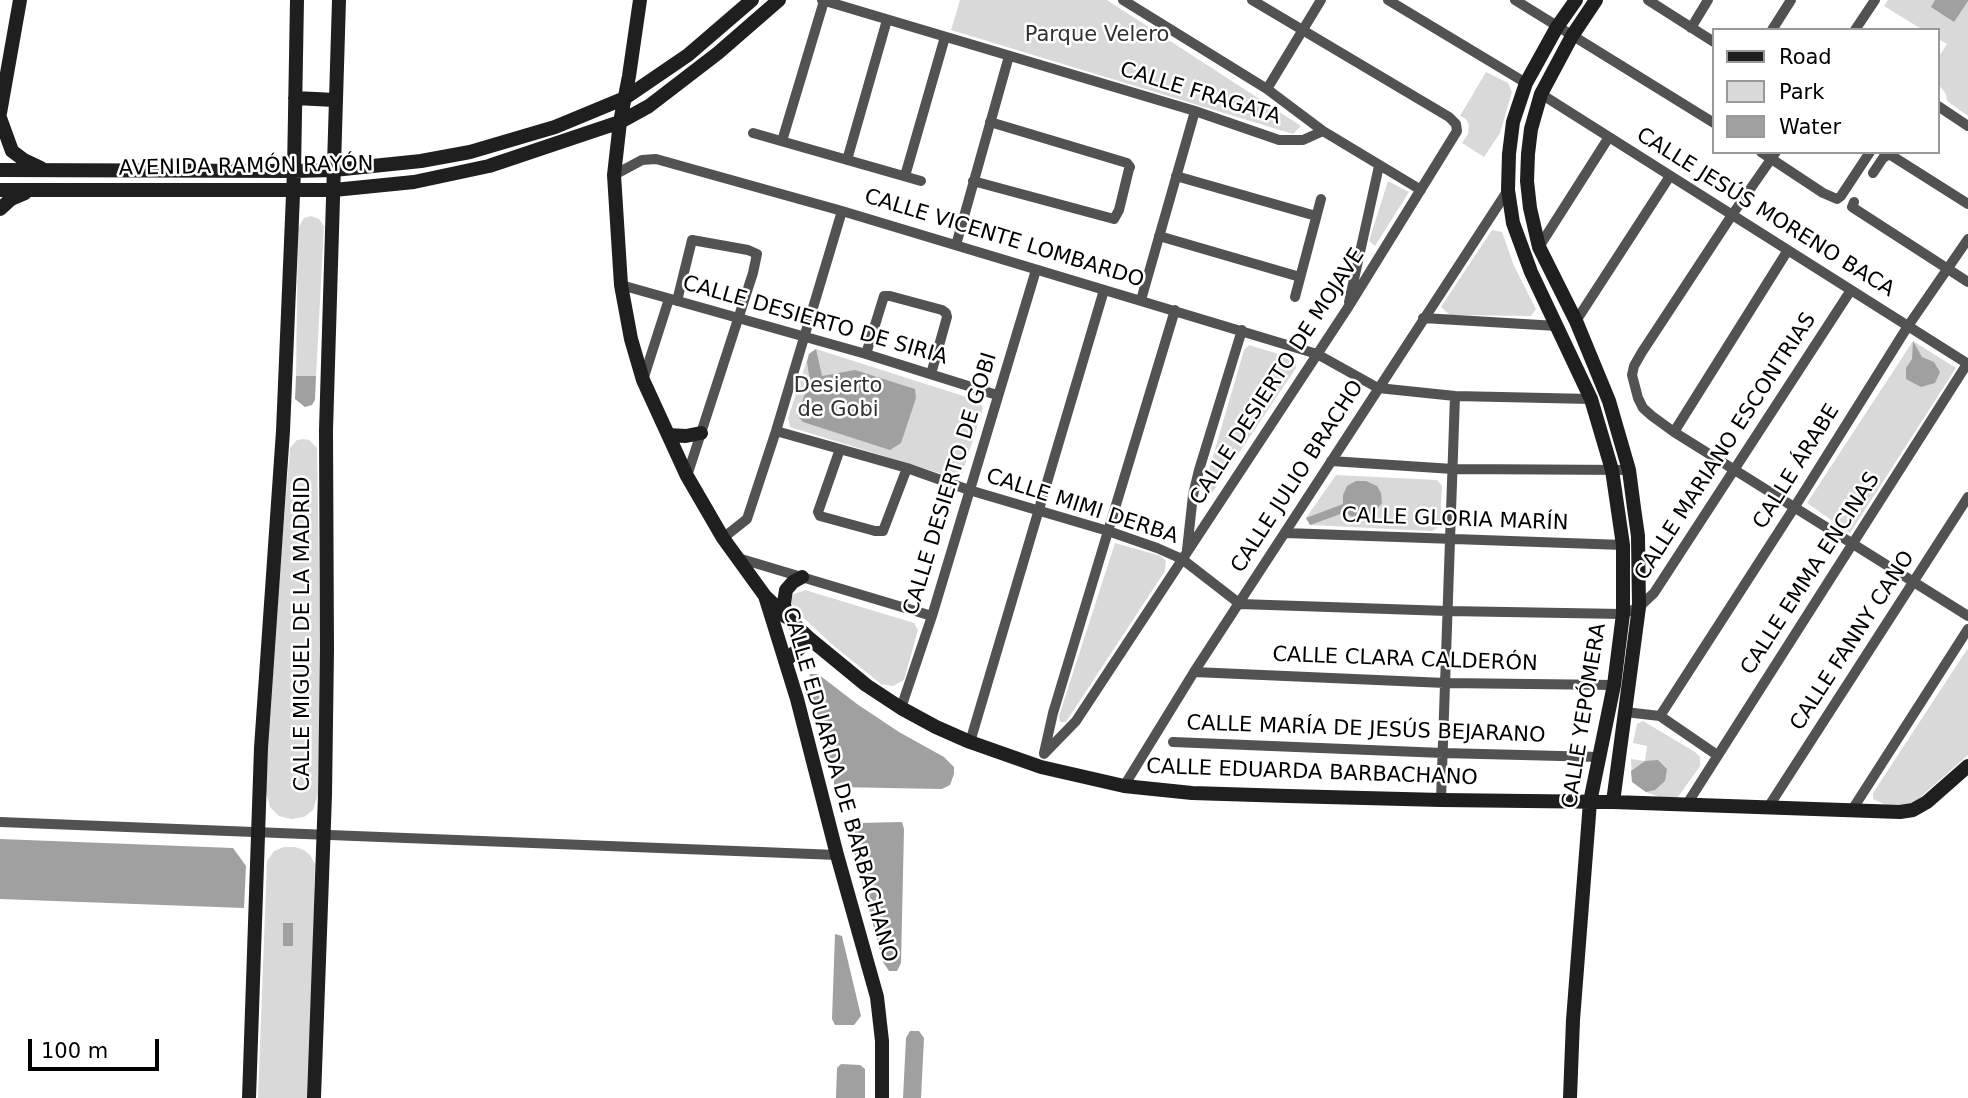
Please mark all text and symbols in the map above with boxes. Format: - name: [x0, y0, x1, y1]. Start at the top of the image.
- park label: Parque Velero: [1025, 23, 1169, 49]
- legend: [1713, 28, 1940, 154]
- text: Road: [1779, 45, 1832, 69]
- street label: CALLE FRAGATA: [1117, 58, 1283, 130]
- text: Park: [1779, 80, 1824, 104]
- text: Water: [1779, 115, 1841, 139]
- street label: CALLE JESÚS MORENO BACA: [1631, 123, 1899, 303]
- street label: AVENIDA RAMÓN RAYÓN: [118, 152, 374, 182]
- street label: CALLE VICENTE LOMBARDO: [861, 184, 1147, 294]
- street label: CALLE DESIERTO DE MOJAVE: [1185, 244, 1371, 510]
- street label: CALLE DESIERTO DE SIRIA: [680, 271, 950, 371]
- street label: CALLE MARIANO ESCONTRIAS: [1630, 309, 1822, 585]
- street label: CALLE DESIERTO DE GOBI: [899, 350, 1003, 618]
- park label: Desierto de Gobi: [794, 374, 882, 424]
- street label: CALLE JULIO BRACHO: [1226, 376, 1370, 578]
- street label: CALLE ÁRABE: [1749, 400, 1845, 534]
- street label: CALLE MIMI DERBA: [983, 464, 1181, 550]
- street label: CALLE EMMA ENCINAS: [1736, 468, 1886, 680]
- street label: CALLE MIGUEL DE LA MADRID: [291, 477, 317, 791]
- street label: CALLE GLORIA MARÍN: [1341, 503, 1569, 537]
- street label: CALLE FANNY CANO: [1785, 546, 1921, 736]
- street label: CALLE EDUARDA DE BARBACHANO: [776, 605, 902, 965]
- street label: CALLE YEPÓMERA: [1558, 622, 1612, 810]
- street label: CALLE CLARA CALDERÓN: [1272, 643, 1538, 677]
- street label: CALLE MARÍA DE JESÚS BEJARANO: [1186, 711, 1546, 749]
- street label: CALLE EDUARDA BARBACHANO: [1146, 755, 1478, 791]
- scale bar: [32, 1024, 163, 1068]
- text: 100 m: [41, 1039, 108, 1063]

